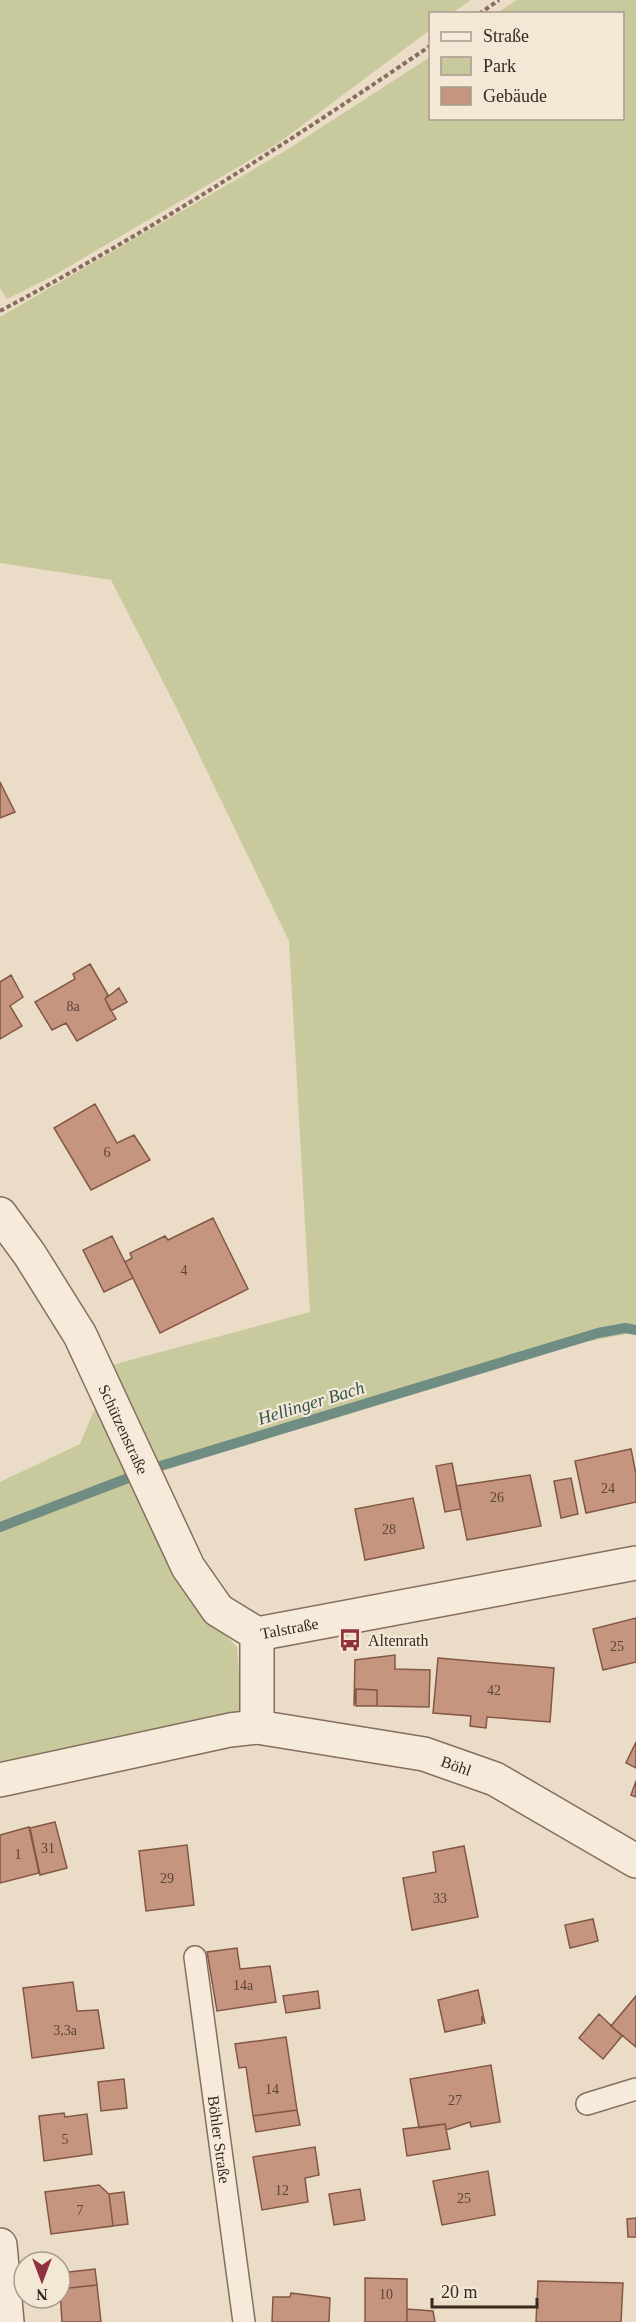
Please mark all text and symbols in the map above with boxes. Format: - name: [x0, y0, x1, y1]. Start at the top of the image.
- legend: [429, 12, 624, 120]
- text: Straße: [483, 26, 529, 46]
- text: Park: [483, 56, 516, 76]
- text: Gebäude: [483, 86, 547, 106]
- house number: 8a: [66, 999, 80, 1014]
- house number: 6: [104, 1145, 111, 1160]
- house number: 4: [181, 1263, 188, 1278]
- water label: Hellinger Bach: [254, 1377, 367, 1429]
- street label: Schützenstraße: [95, 1382, 152, 1477]
- house number: 24: [601, 1481, 615, 1496]
- house number: 26: [490, 1490, 504, 1505]
- house number: 28: [382, 1522, 396, 1537]
- street label: Talstraße: [259, 1615, 320, 1642]
- bus stop icon: Altenrath: [337, 1627, 363, 1653]
- place label: Altenrath: [368, 1632, 428, 1649]
- house number: 25: [610, 1639, 624, 1654]
- house number: 42: [487, 1683, 501, 1698]
- street label: Böhl: [439, 1753, 474, 1779]
- house number: 31: [41, 1841, 55, 1856]
- house number: 1: [15, 1847, 22, 1862]
- house number: 29: [160, 1871, 174, 1886]
- house number: 33: [433, 1891, 447, 1906]
- house number: 14a: [233, 1978, 254, 1993]
- house number: 3,3a: [53, 2023, 78, 2038]
- house number: 14: [265, 2082, 279, 2097]
- house number: 27: [448, 2093, 462, 2108]
- street label: Böhler Straße: [205, 2094, 233, 2184]
- house number: 5: [62, 2132, 69, 2147]
- house number: 12: [275, 2183, 289, 2198]
- house number: 25: [457, 2191, 471, 2206]
- house number: 7: [77, 2203, 84, 2218]
- north arrow: [12, 2250, 72, 2310]
- scale bar: [432, 2271, 537, 2309]
- text: 20 m: [441, 2282, 478, 2302]
- text: N: [36, 2286, 48, 2303]
- house number: 10: [379, 2287, 393, 2302]

